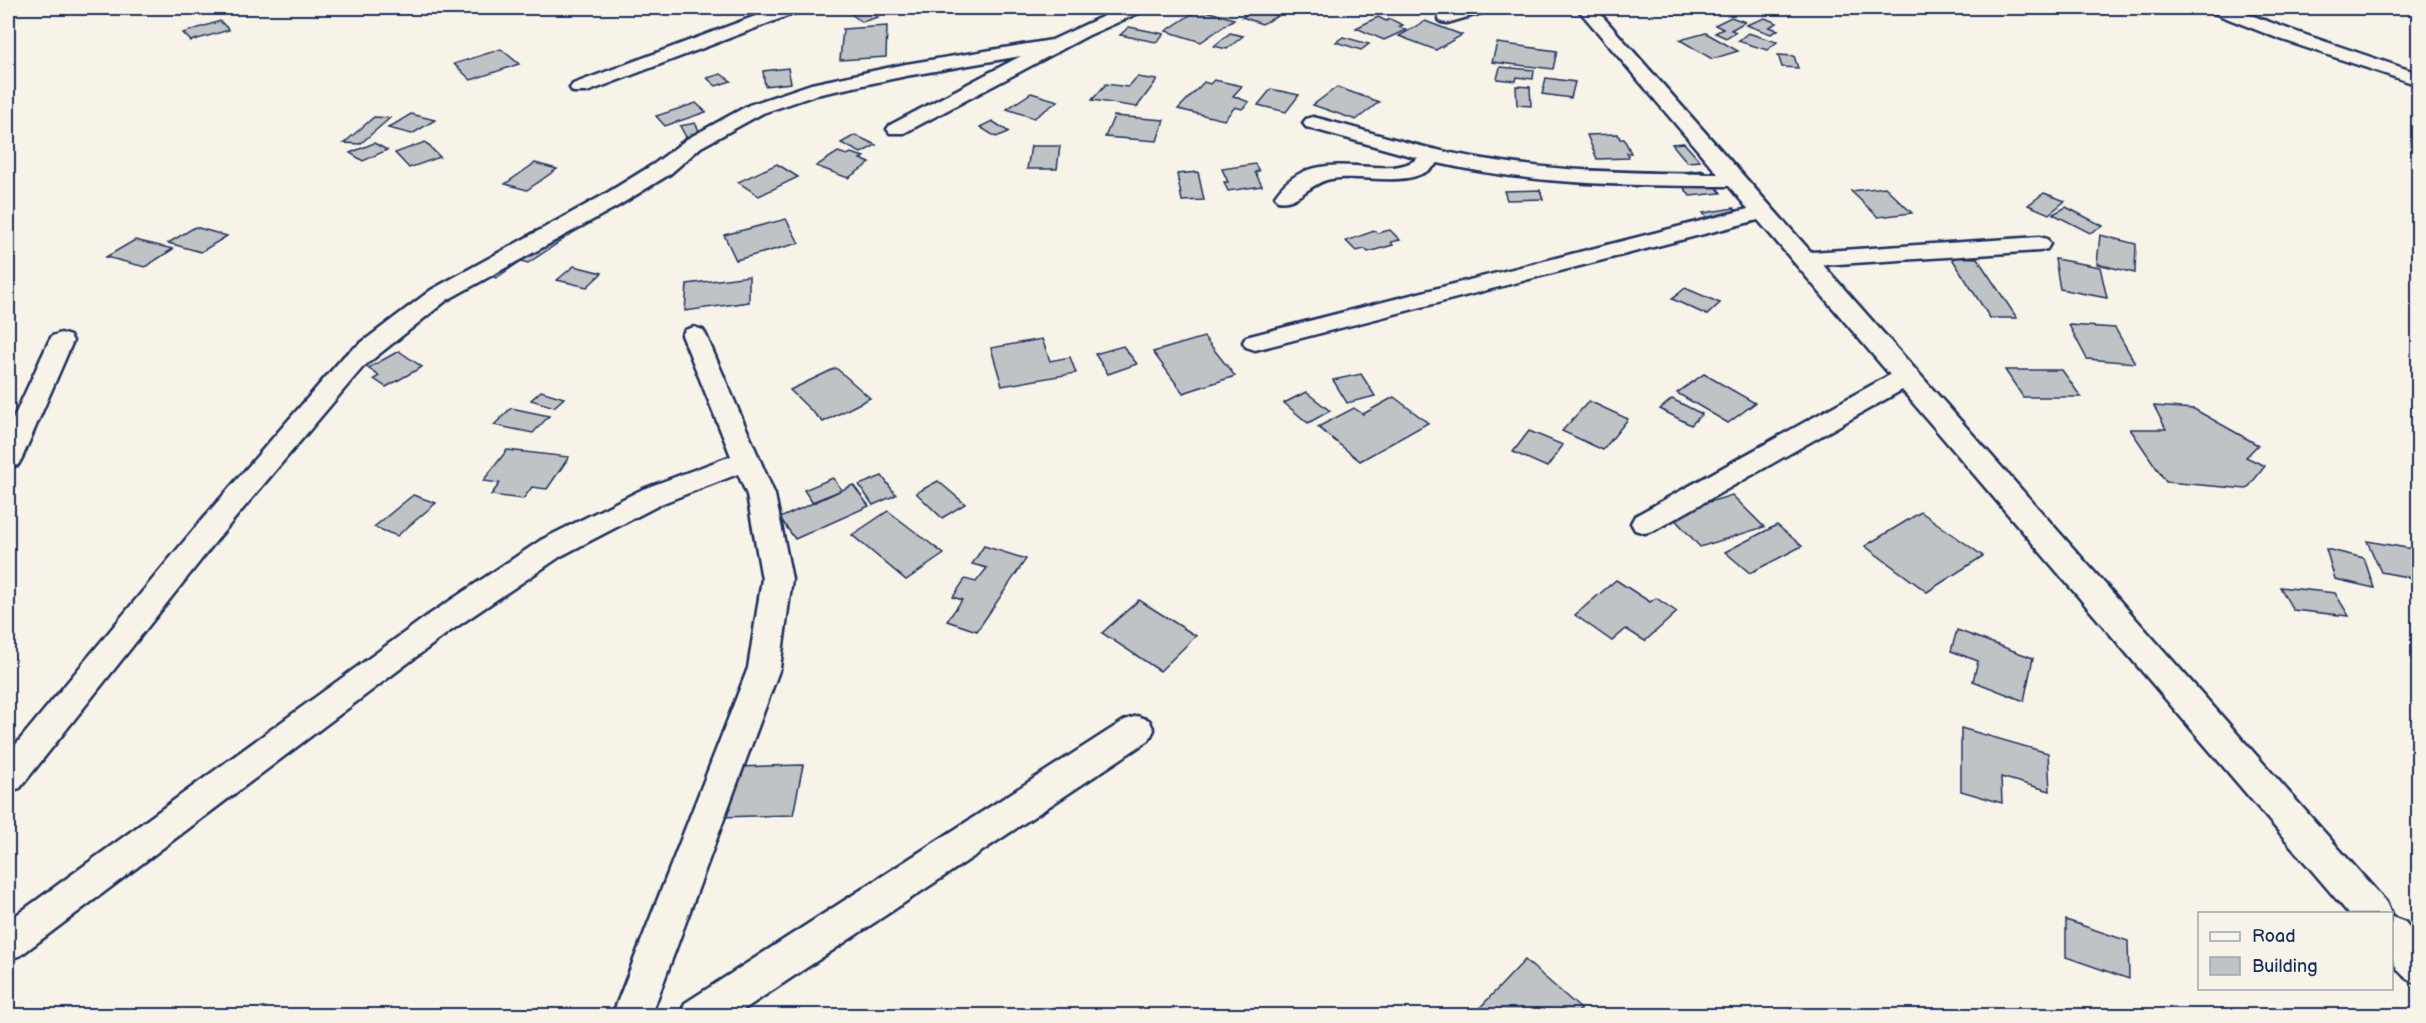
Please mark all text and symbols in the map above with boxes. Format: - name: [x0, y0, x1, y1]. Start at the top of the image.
- legend: [2198, 912, 2393, 990]
- text: Road: [2252, 926, 2296, 947]
- text: Building: [2252, 956, 2318, 977]

